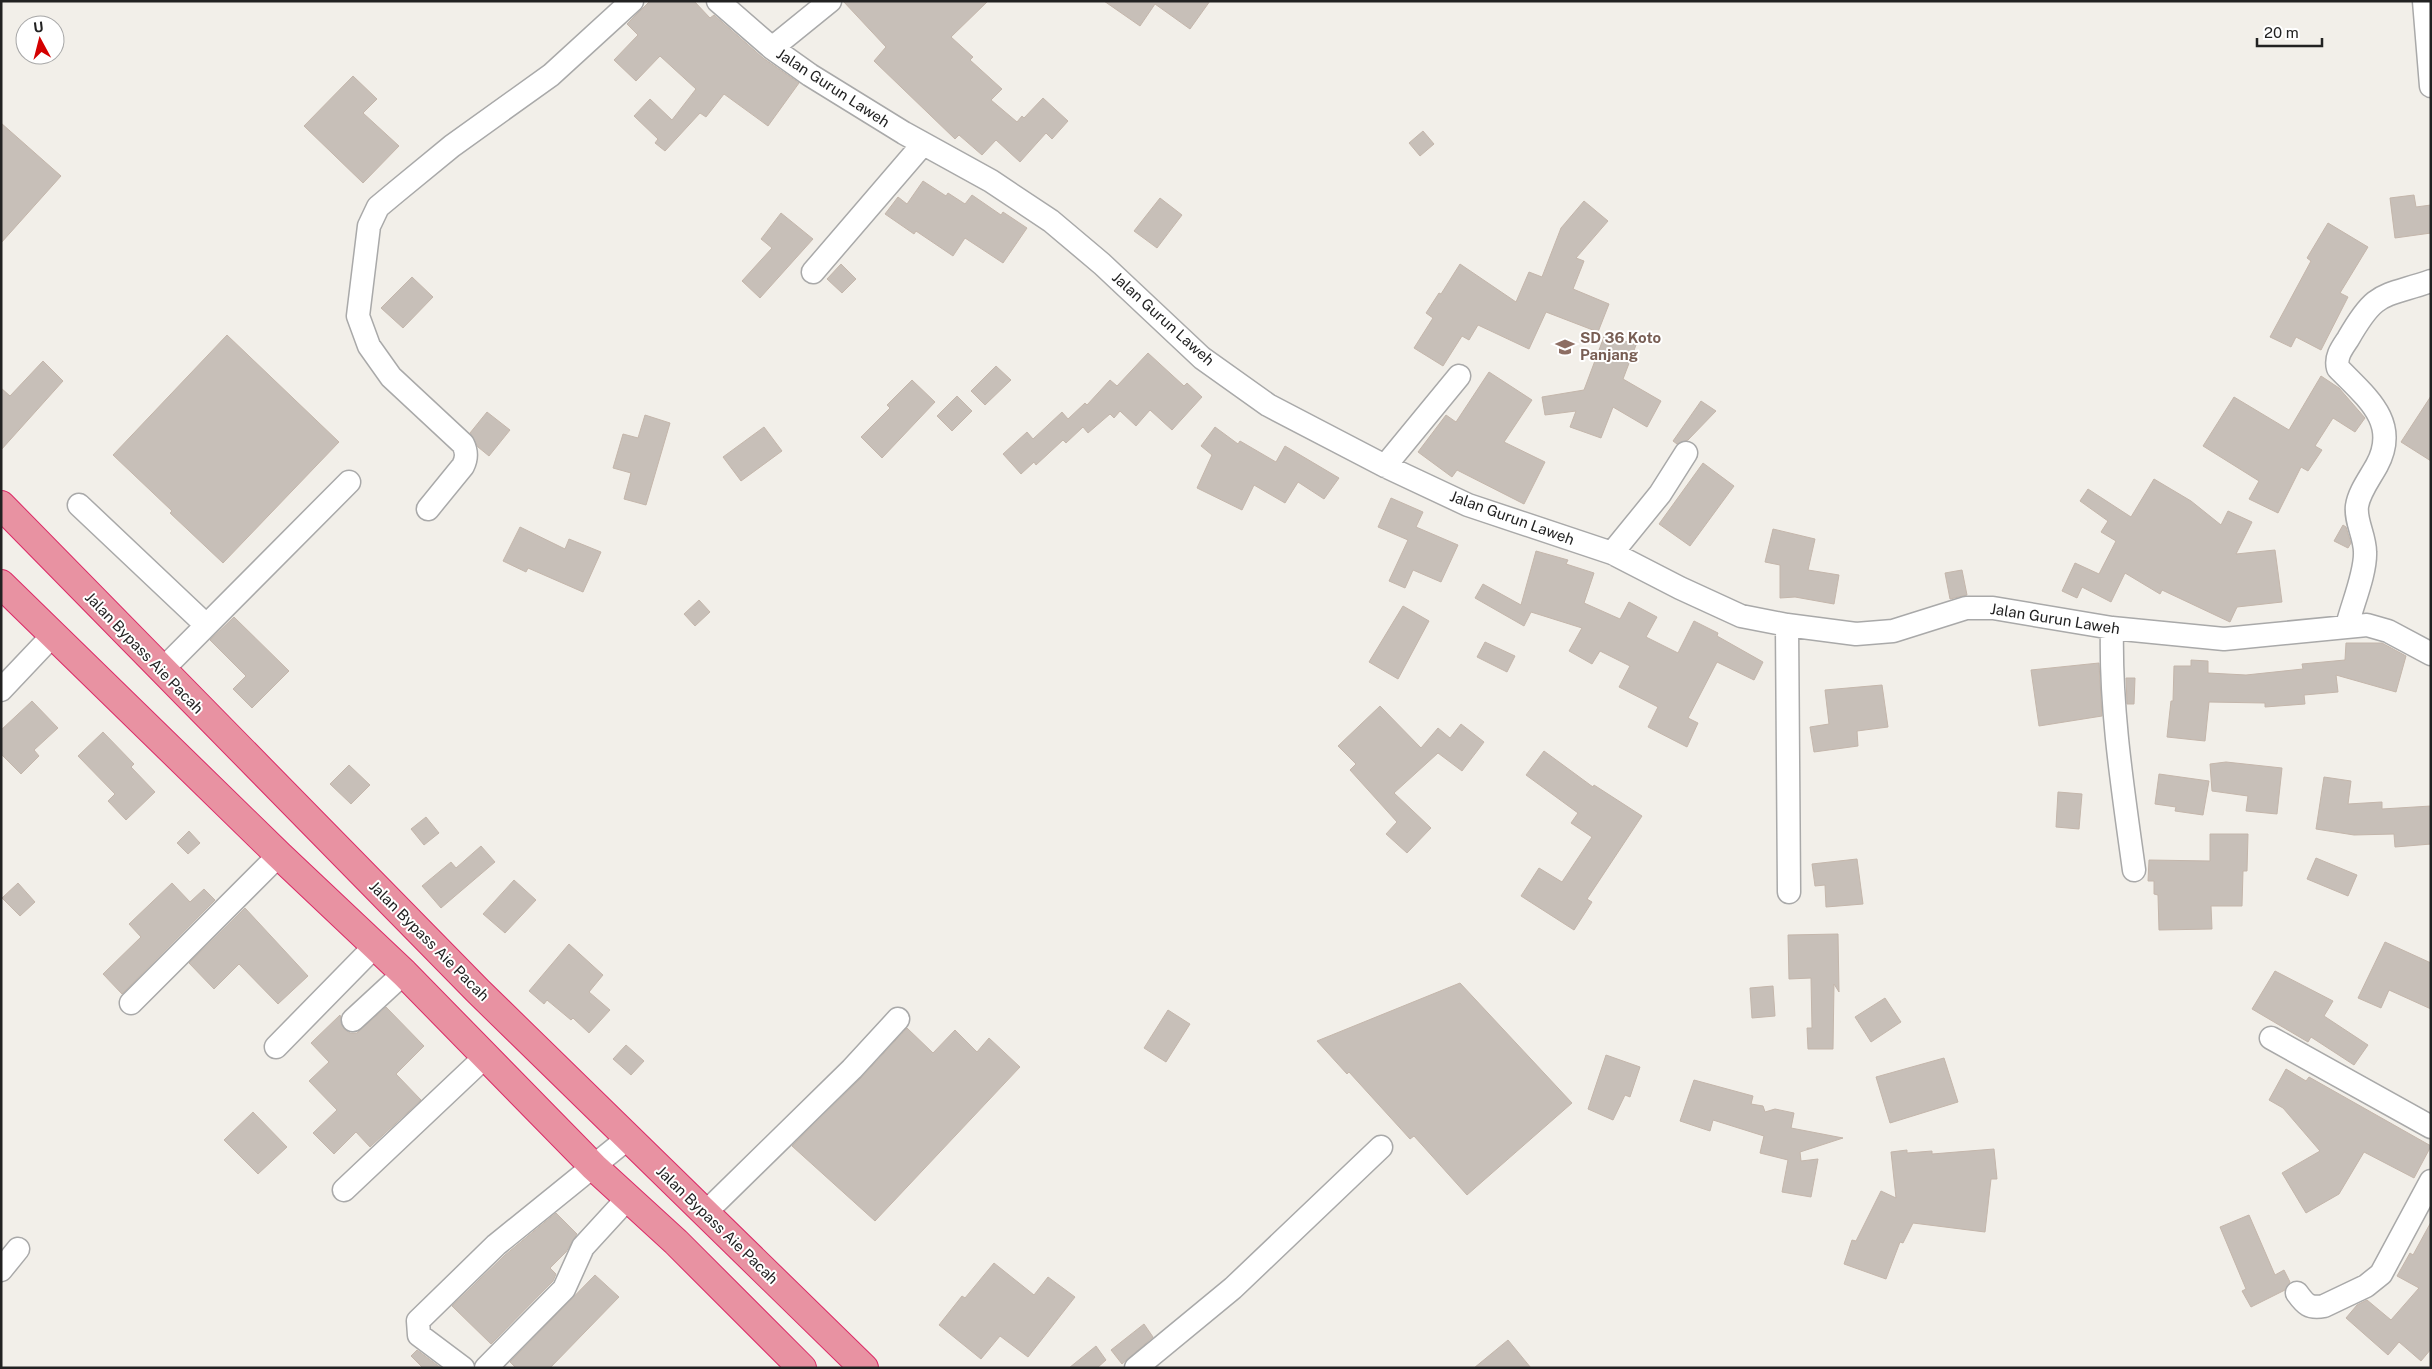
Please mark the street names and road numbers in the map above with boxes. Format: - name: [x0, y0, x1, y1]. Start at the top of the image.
- street label: Jalan Gurun Laweh: [774, 45, 893, 130]
- street label: Jalan Gurun Laweh: [1109, 268, 1218, 369]
- street label: Jalan Gurun Laweh: [1448, 487, 1577, 548]
- street label: Jalan Bypass Aie Pacah: [82, 588, 207, 717]
- street label: Jalan Gurun Laweh: [1989, 600, 2121, 637]
- street label: Jalan Bypass Aie Pacah: [366, 877, 493, 1004]
- street label: Jalan Bypass Aie Pacah: [653, 1162, 782, 1287]

